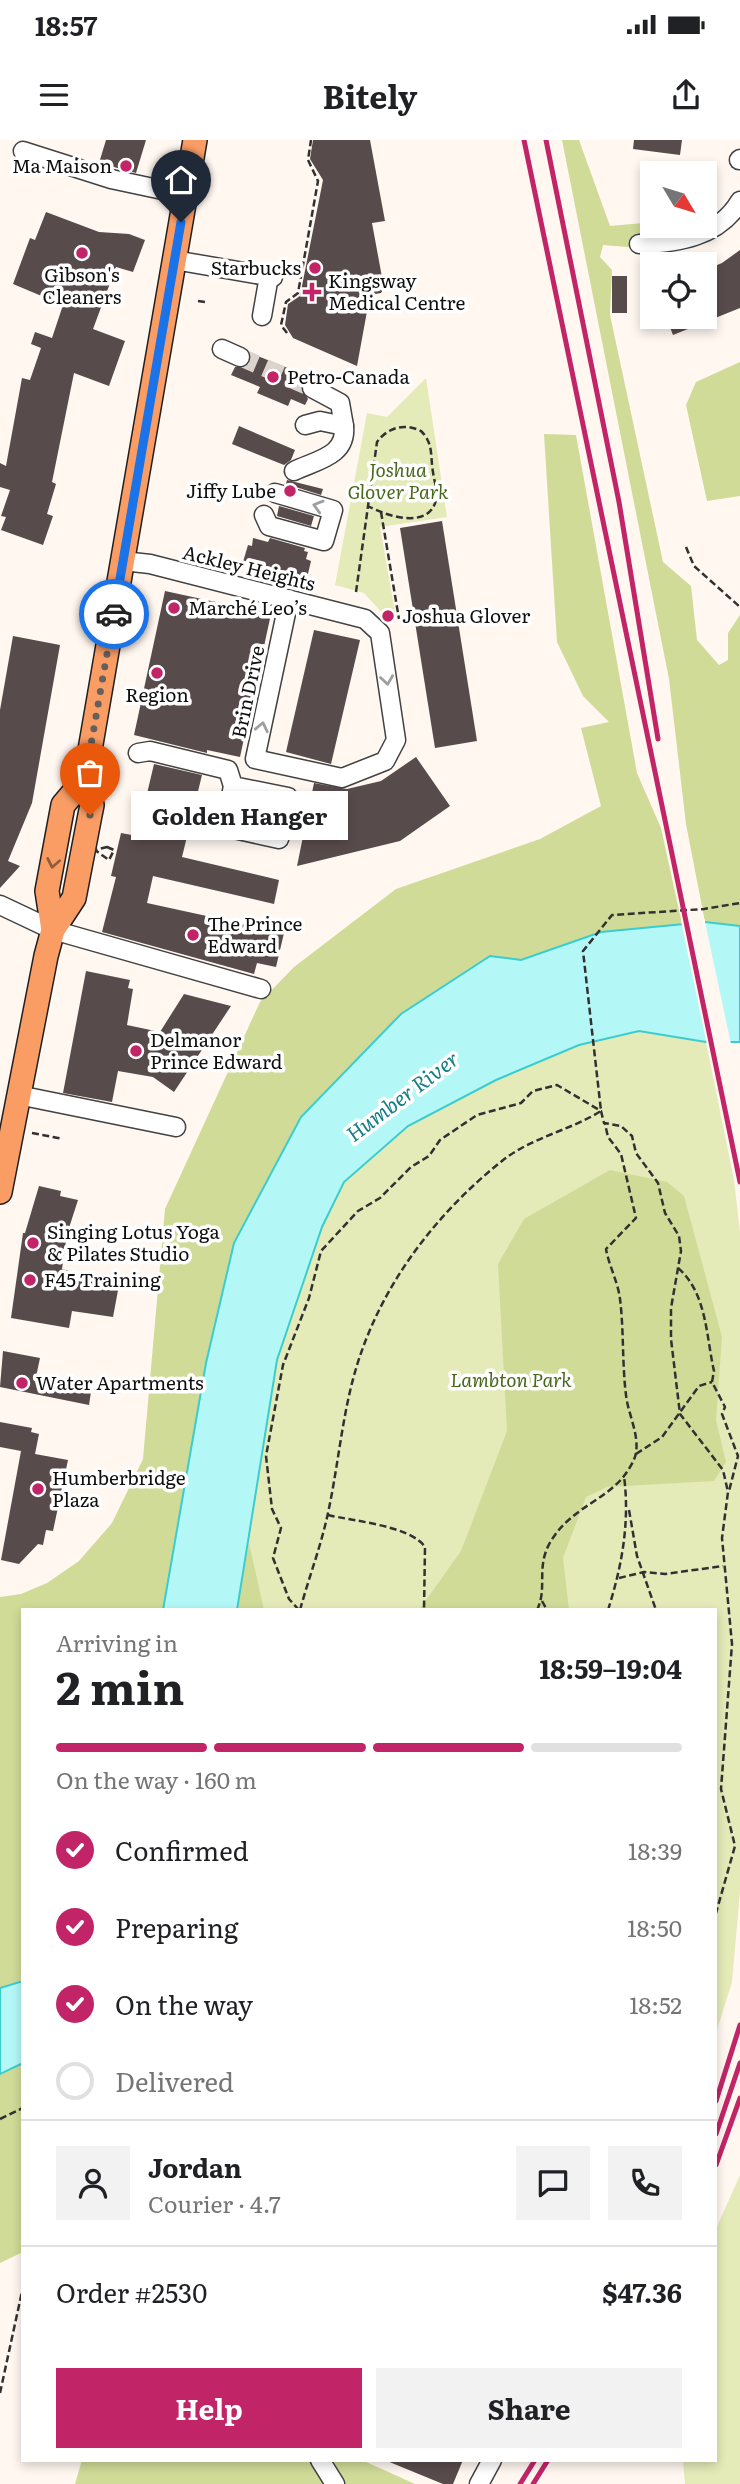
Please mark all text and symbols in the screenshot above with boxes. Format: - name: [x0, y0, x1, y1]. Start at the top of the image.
- text: 18:57: [35, 5, 97, 44]
- text: Bitely: [323, 71, 417, 119]
- icon: menu: [35, 76, 73, 114]
- icon: share: [667, 76, 705, 114]
- pin: [151, 150, 211, 222]
- place label: Ma Maison: [12, 151, 112, 179]
- marker: Ma Maison: [118, 158, 134, 174]
- icon: home: [162, 161, 200, 199]
- north arrow: [640, 161, 718, 238]
- map controls: [640, 161, 717, 329]
- marker: Gibson's Cleaners: [74, 245, 90, 261]
- button: locate: [640, 252, 717, 329]
- place label: Starbucks: [211, 253, 301, 281]
- place label: Gibson's Cleaners: [43, 260, 122, 310]
- marker: Starbucks: [307, 260, 323, 276]
- place label: Kingsway Medical Centre: [328, 266, 465, 316]
- marker: Kingsway Medical Centre: [302, 282, 322, 302]
- place label: Petro-Canada: [287, 362, 410, 390]
- marker: Petro-Canada: [265, 369, 281, 385]
- park label: Joshua Glover Park: [348, 455, 449, 505]
- place label: Jiffy Lube: [186, 476, 276, 504]
- marker: Jiffy Lube: [282, 483, 298, 499]
- one-way arrow: [313, 499, 325, 514]
- street label: Ackley Heights: [180, 537, 319, 597]
- courier: [79, 579, 149, 649]
- place label: Marché Leo’s: [188, 593, 307, 621]
- icon: car: [95, 595, 133, 633]
- marker: Marché Leo’s: [166, 600, 182, 616]
- place label: Joshua Glover: [402, 601, 530, 629]
- marker: Joshua Glover: [380, 608, 396, 624]
- street label: Brin Drive: [224, 643, 271, 741]
- marker: Region: [149, 665, 165, 681]
- one-way arrow: [379, 674, 394, 686]
- place label: Region: [125, 680, 189, 708]
- one-way arrow: [254, 721, 268, 733]
- pin: [60, 743, 120, 815]
- icon: bag: [71, 754, 109, 792]
- callout: Golden Hanger: [132, 790, 349, 840]
- text: Golden Hanger: [152, 798, 327, 832]
- one-way arrow: [46, 857, 61, 869]
- place label: The Prince Edward: [207, 909, 303, 959]
- marker: The Prince Edward: [185, 927, 201, 943]
- place label: Delmanor Prince Edward: [150, 1025, 283, 1075]
- water label: Humber River: [339, 1042, 465, 1148]
- marker: Delmanor Prince Edward: [128, 1043, 144, 1059]
- place label: Singing Lotus Yoga & Pilates Studio: [47, 1217, 220, 1267]
- marker: Singing Lotus Yoga & Pilates Studio: [25, 1235, 41, 1251]
- place label: F45 Training: [44, 1265, 161, 1293]
- marker: F45 Training: [22, 1272, 38, 1288]
- park label: Lambton Park: [450, 1365, 572, 1393]
- place label: Water Apartments: [36, 1368, 204, 1396]
- marker: Water Apartments: [14, 1375, 30, 1391]
- place label: Humberbridge Plaza: [52, 1463, 186, 1513]
- marker: Humberbridge Plaza: [30, 1481, 46, 1497]
- text: Arriving in: [56, 1625, 178, 1659]
- text: 18:59–19:04: [540, 1648, 682, 1687]
- text: 2 min: [56, 1651, 185, 1719]
- text: On the way · 160 m: [56, 1762, 257, 1796]
- text: Confirmed: [115, 1830, 249, 1869]
- icon: check: [56, 1831, 94, 1869]
- text: 18:39: [628, 1833, 682, 1867]
- text: Preparing: [115, 1907, 238, 1946]
- icon: check: [56, 1908, 94, 1946]
- text: 18:50: [627, 1910, 682, 1944]
- text: On the way: [115, 1984, 253, 2023]
- icon: check: [56, 1985, 94, 2023]
- text: 18:52: [629, 1987, 682, 2021]
- text: Delivered: [115, 2061, 234, 2100]
- button: person: [56, 2146, 130, 2220]
- button: chat: [516, 2146, 590, 2220]
- button: phone: [608, 2146, 682, 2220]
- text: Jordan: [148, 2147, 242, 2186]
- text: Courier · 4.7: [148, 2186, 281, 2220]
- text: Order #2530: [56, 2272, 207, 2311]
- text: $47.36: [602, 2272, 682, 2311]
- button: Help: [56, 2368, 362, 2448]
- button: Share: [376, 2368, 682, 2448]

